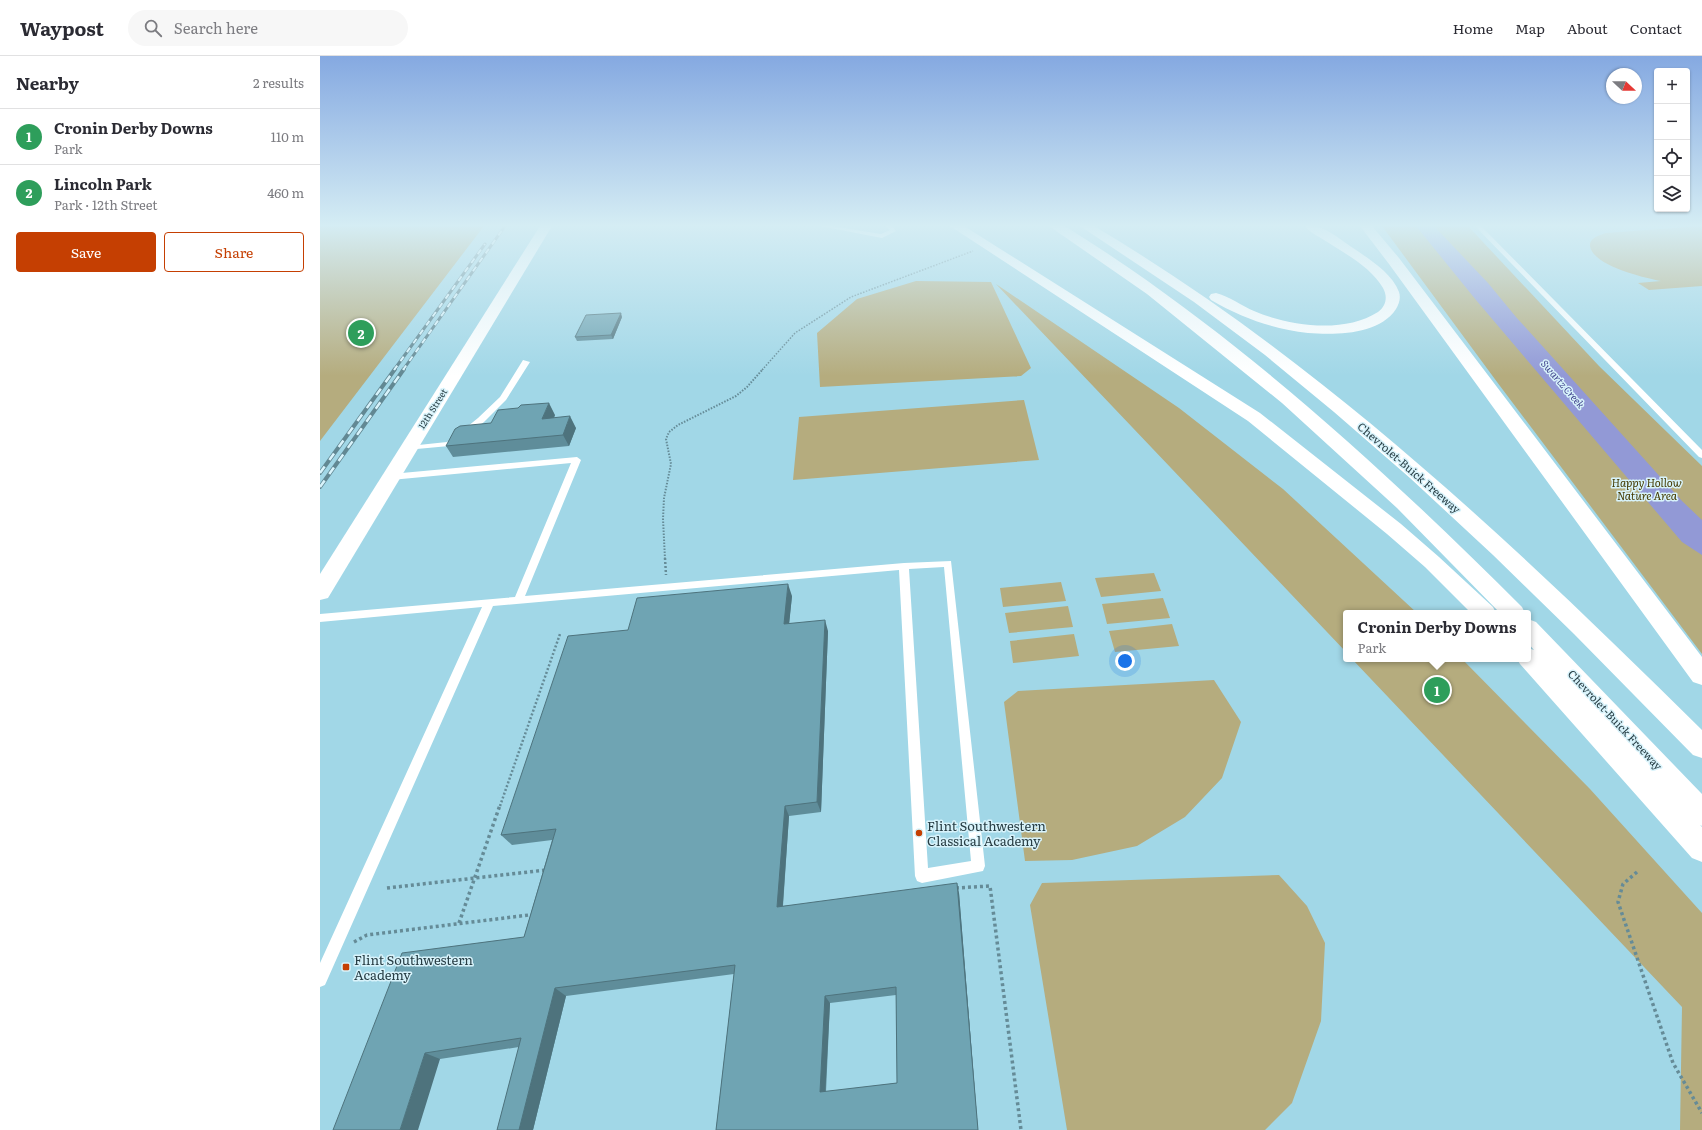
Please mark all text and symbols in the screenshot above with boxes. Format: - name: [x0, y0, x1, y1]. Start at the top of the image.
- search box: [128, 10, 408, 46]
- text: Waypost: [20, 14, 104, 42]
- text: Search here: [174, 16, 258, 39]
- icon: search: [142, 17, 164, 39]
- text: Home: [1453, 18, 1493, 38]
- text: Map: [1515, 18, 1545, 38]
- text: About: [1567, 18, 1608, 38]
- text: Contact: [1630, 18, 1682, 38]
- north arrow: [1606, 68, 1642, 104]
- map controls: [1654, 68, 1690, 212]
- button: +: [1654, 68, 1690, 104]
- text: Nearby: [16, 70, 79, 95]
- text: 2 results: [253, 73, 304, 92]
- button: −: [1654, 104, 1690, 140]
- text: Cronin Derby Downs: [54, 116, 213, 139]
- text: 1: [26, 127, 32, 146]
- text: 110 m: [271, 127, 304, 146]
- text: Park: [54, 139, 83, 158]
- button: locate: [1654, 140, 1690, 176]
- text: Lincoln Park: [54, 172, 152, 195]
- button: layers: [1654, 176, 1690, 212]
- text: 2: [26, 183, 32, 202]
- text: 460 m: [267, 183, 304, 202]
- text: Park · 12th Street: [54, 195, 158, 214]
- button: Save: [16, 232, 156, 272]
- button: Share: [164, 232, 304, 272]
- pin: 2: [348, 318, 374, 348]
- water label: Swartz Creek: [1538, 356, 1589, 412]
- street label: 12th Street: [414, 385, 450, 431]
- street label: Chevrolet-Buick Freeway: [1355, 418, 1465, 517]
- park label: Happy Hollow Nature Area: [1612, 474, 1682, 503]
- popup: [1343, 610, 1531, 662]
- text: Cronin Derby Downs: [1358, 615, 1516, 638]
- text: Park: [1358, 638, 1386, 657]
- your location: [1115, 651, 1135, 671]
- street label: Chevrolet-Buick Freeway: [1565, 666, 1667, 773]
- pin: 1: [1424, 675, 1450, 705]
- place label: Flint Southwestern Classical Academy: [927, 816, 1046, 850]
- marker: Flint Southwestern Classical Academy: [914, 828, 924, 838]
- place label: Flint Southwestern Academy: [354, 950, 473, 984]
- marker: Flint Southwestern Academy: [341, 962, 351, 972]

